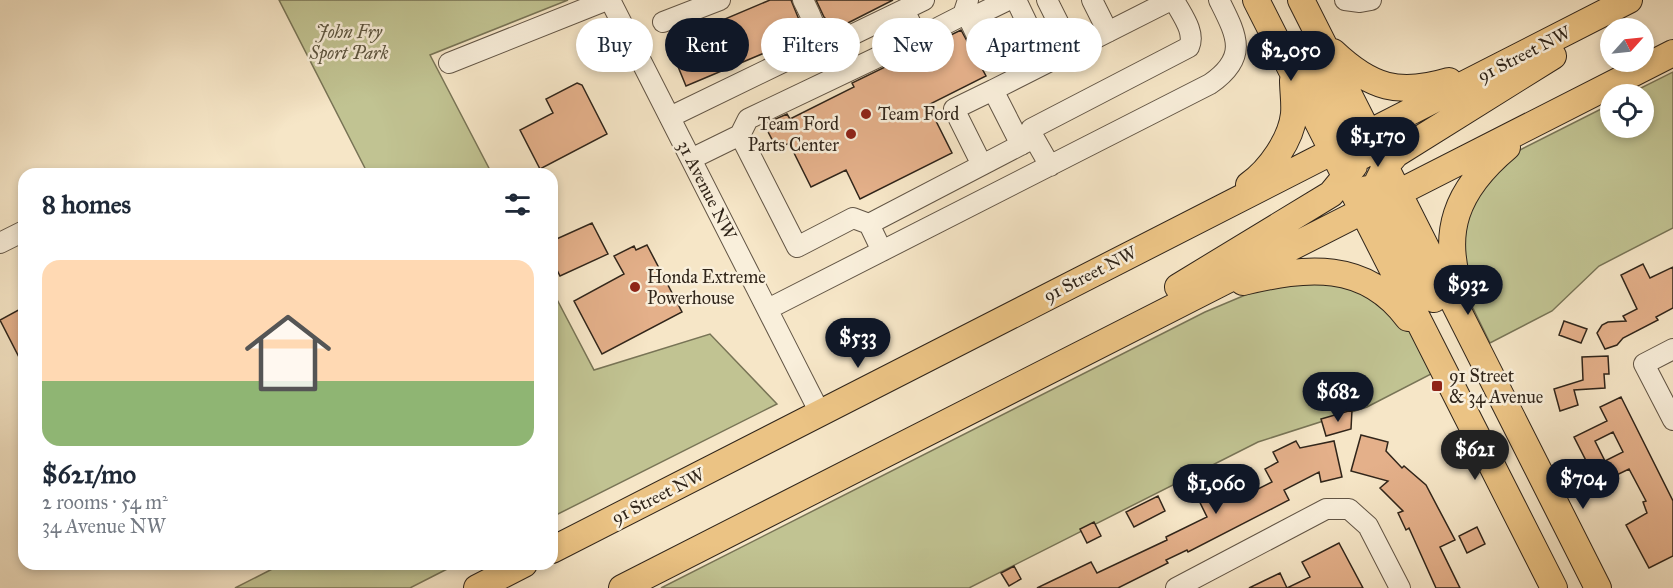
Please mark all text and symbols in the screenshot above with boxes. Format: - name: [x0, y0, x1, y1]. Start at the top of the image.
- chip: Buy: [576, 18, 653, 72]
- chip: Rent: [665, 18, 749, 72]
- chip: Filters: [761, 18, 860, 72]
- chip: New: [872, 18, 954, 72]
- chip: Apartment: [966, 18, 1102, 72]
- north arrow: [1600, 18, 1654, 72]
- map controls: [1600, 18, 1654, 138]
- park label: John Fry Sport Park: [308, 21, 389, 65]
- street label: 91 Street NW: [1474, 21, 1575, 87]
- pin: $2,050: [1242, 31, 1340, 82]
- text: $2,050: [1261, 38, 1321, 62]
- button: locate: [1600, 84, 1654, 138]
- place label: Team Ford: [878, 103, 959, 125]
- marker: Team Ford: [859, 107, 873, 121]
- place label: Team Ford Parts Center: [748, 113, 839, 156]
- pin: $1,170: [1329, 117, 1427, 168]
- text: $1,170: [1350, 124, 1406, 148]
- marker: Team Ford Parts Center: [844, 127, 858, 141]
- street label: 31 Avenue NW: [673, 137, 742, 244]
- text: 8 homes: [42, 188, 131, 220]
- icon: filters: [501, 188, 534, 221]
- street label: 91 Street NW: [1040, 241, 1141, 307]
- pin: $932: [1432, 265, 1504, 316]
- place label: Honda Extreme Powerhouse: [647, 266, 766, 309]
- text: $932: [1448, 272, 1488, 296]
- marker: Honda Extreme Powerhouse: [628, 280, 642, 294]
- icon: home: [234, 299, 342, 407]
- pin: $533: [822, 318, 894, 369]
- text: $533: [839, 325, 877, 349]
- place label: 91 Street & 34 Avenue: [1449, 365, 1543, 408]
- pin: $682: [1302, 372, 1374, 423]
- text: $682: [1317, 379, 1359, 403]
- marker: 91 Street & 34 Avenue: [1430, 379, 1444, 393]
- pin: $621: [1439, 430, 1511, 481]
- text: $621: [1455, 437, 1495, 461]
- text: $621/mo: [42, 458, 136, 490]
- pin: $704: [1547, 459, 1619, 510]
- street label: 91 Street NW: [608, 463, 709, 529]
- pin: $1,060: [1167, 464, 1265, 515]
- text: $704: [1560, 466, 1606, 490]
- text: $1,060: [1187, 471, 1245, 495]
- text: 2 rooms · 54 m²: [42, 490, 168, 514]
- text: 34 Avenue NW: [42, 514, 166, 538]

